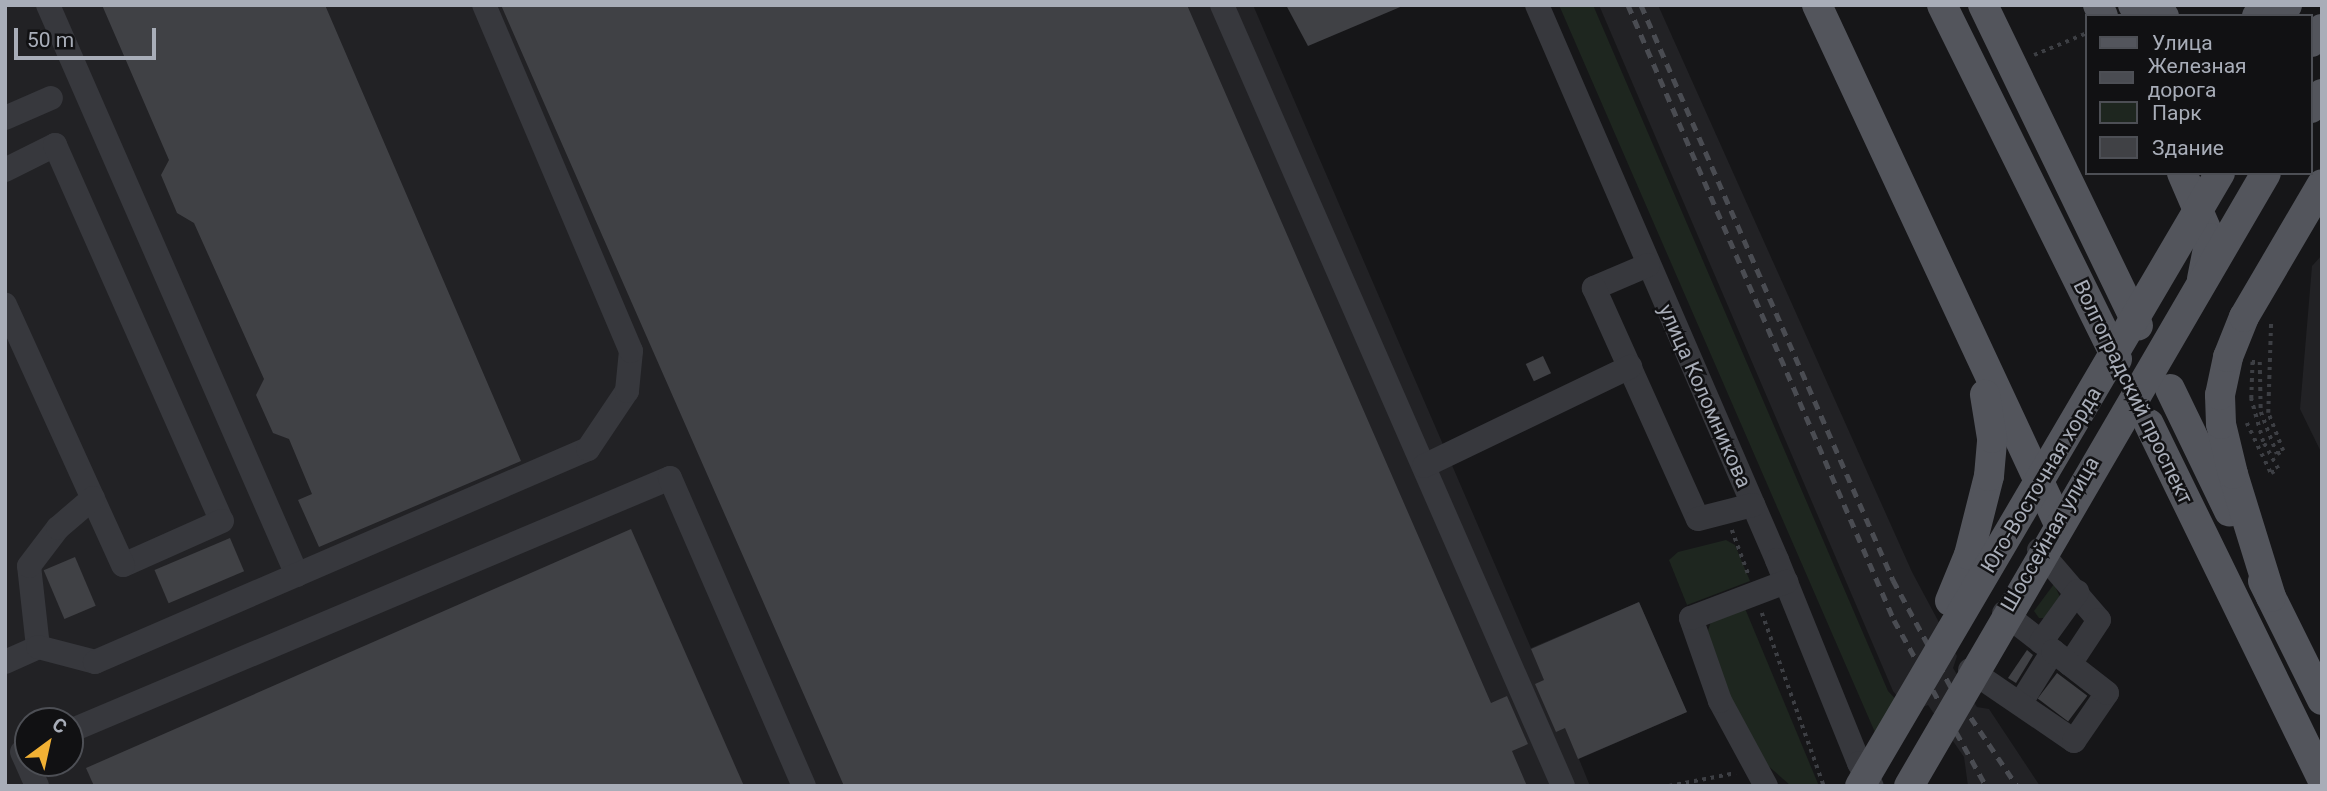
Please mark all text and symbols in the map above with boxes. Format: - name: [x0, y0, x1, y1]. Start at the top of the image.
- scale bar: [18, 14, 159, 58]
- legend: [2086, 14, 2313, 175]
- text: 50 m: [27, 28, 74, 52]
- text: Улица: [2152, 31, 2213, 55]
- text: Железная дорога: [2148, 54, 2247, 102]
- text: Парк: [2152, 101, 2202, 125]
- text: Здание: [2152, 136, 2224, 160]
- street label: Волгоградский проспект: [2068, 276, 2198, 508]
- street label: улица Коломникова: [1653, 300, 1757, 492]
- street label: Юго-Восточная хорда: [1975, 382, 2107, 578]
- street label: Шоссейная улица: [1995, 452, 2105, 616]
- north arrow: [14, 707, 84, 777]
- text: С: [48, 713, 71, 739]

